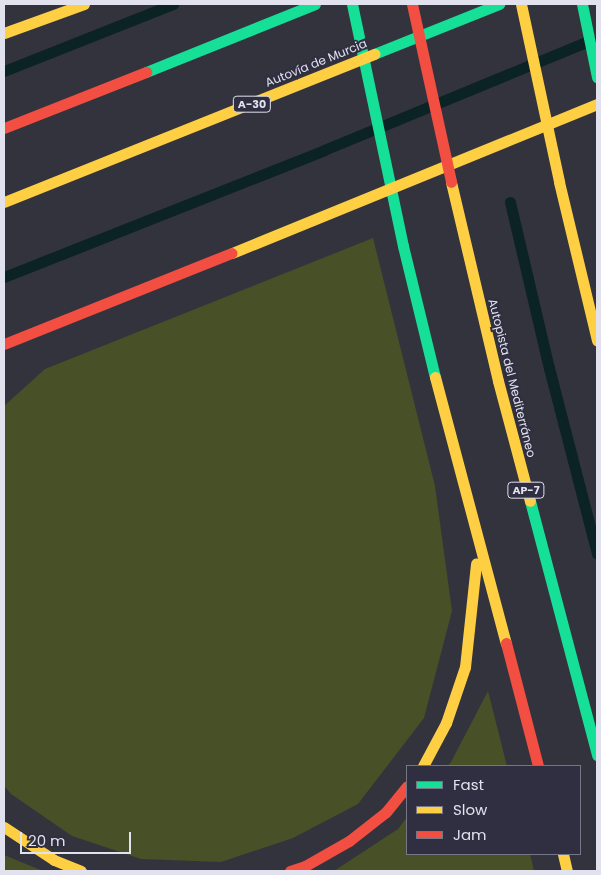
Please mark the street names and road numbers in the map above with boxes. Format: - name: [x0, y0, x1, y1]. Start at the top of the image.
- street label: Autovía de Murcia: [263, 36, 369, 90]
- road number: A-30: [232, 96, 272, 112]
- street label: Autopista del Mediterráneo: [485, 297, 539, 459]
- road number: AP-7: [507, 482, 545, 498]

